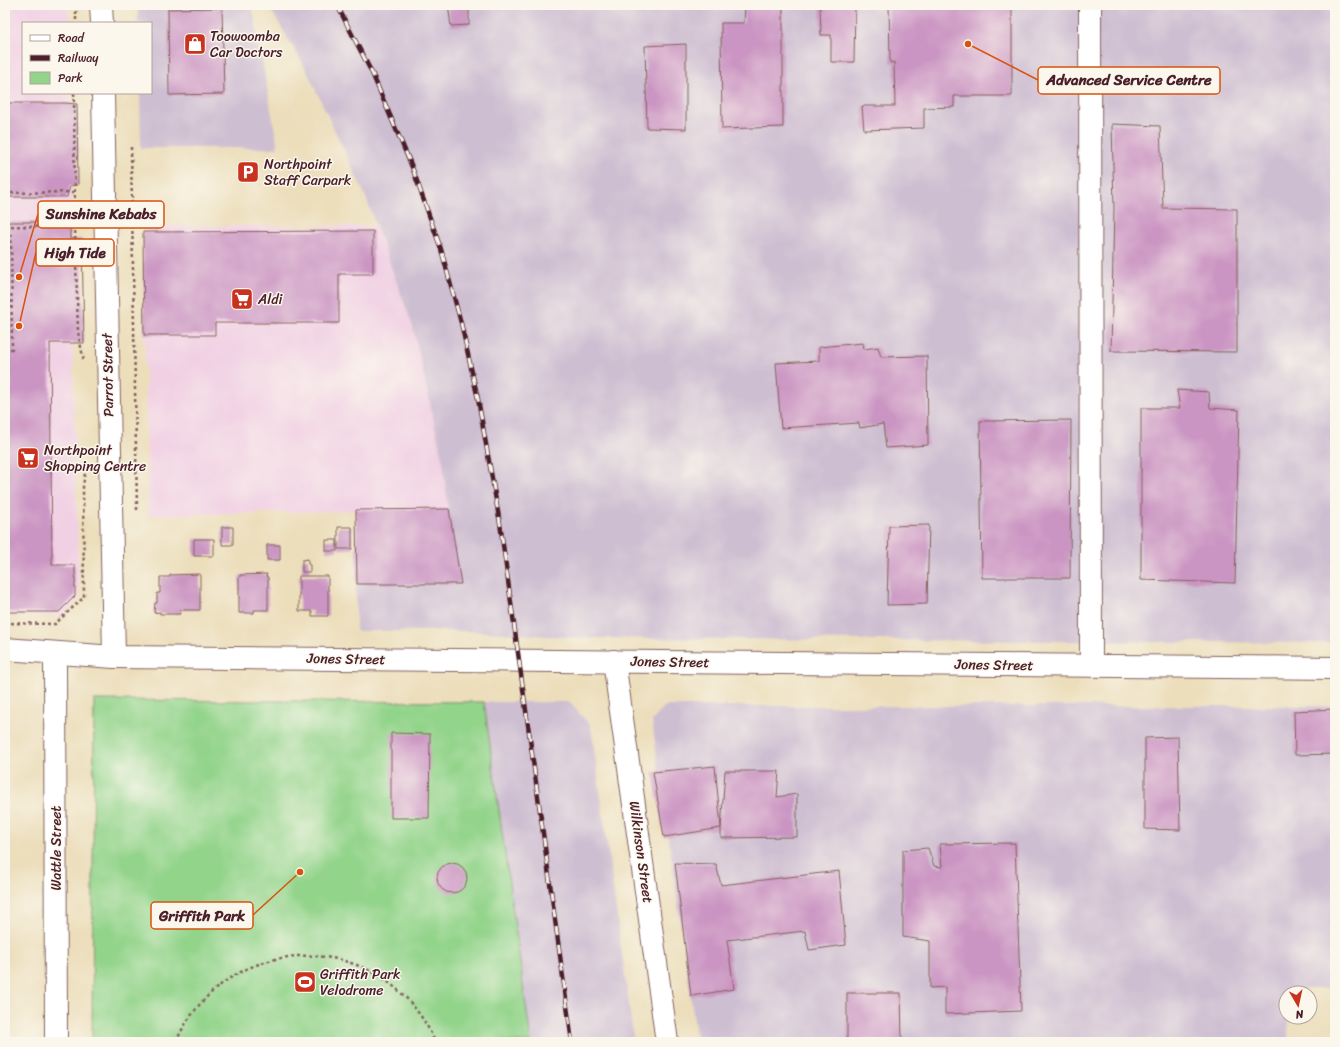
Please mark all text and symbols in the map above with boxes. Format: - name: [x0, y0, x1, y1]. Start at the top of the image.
- legend: [22, 22, 152, 94]
- place label: Toowoomba Car Doctors: [210, 24, 283, 65]
- text: Road: [58, 27, 85, 49]
- shop icon: Toowoomba Car Doctors: [182, 31, 208, 57]
- text: Railway: [58, 47, 99, 69]
- text: Park: [58, 67, 83, 89]
- callout: Advanced Service Centre: [1038, 67, 1220, 94]
- text: Advanced Service Centre: [1045, 67, 1212, 93]
- place label: Northpoint Staff Carpark: [264, 152, 352, 193]
- parking icon: Northpoint Staff Carpark: [235, 159, 261, 185]
- callout: Sunshine Kebabs: [38, 201, 164, 228]
- text: Sunshine Kebabs: [45, 201, 158, 227]
- callout: High Tide: [36, 239, 114, 266]
- text: High Tide: [43, 240, 106, 266]
- supermarket icon: Aldi: [229, 286, 255, 312]
- place label: Aldi: [257, 287, 284, 312]
- street label: Parrot Street: [95, 332, 121, 417]
- place label: Northpoint Shopping Centre: [44, 438, 146, 479]
- supermarket icon: Northpoint Shopping Centre: [15, 445, 41, 471]
- street label: Jones Street: [305, 646, 386, 672]
- street label: Jones Street: [629, 649, 710, 675]
- street label: Jones Street: [953, 652, 1034, 678]
- street label: Wilkinson Street: [621, 799, 661, 905]
- street label: Wattle Street: [44, 806, 69, 890]
- callout: Griffith Park: [151, 902, 253, 929]
- text: Griffith Park: [158, 903, 246, 929]
- place label: Griffith Park Velodrome: [320, 962, 401, 1003]
- sports icon: Griffith Park Velodrome: [292, 969, 318, 995]
- north arrow: [1278, 985, 1318, 1025]
- text: N: [1294, 1004, 1306, 1024]

